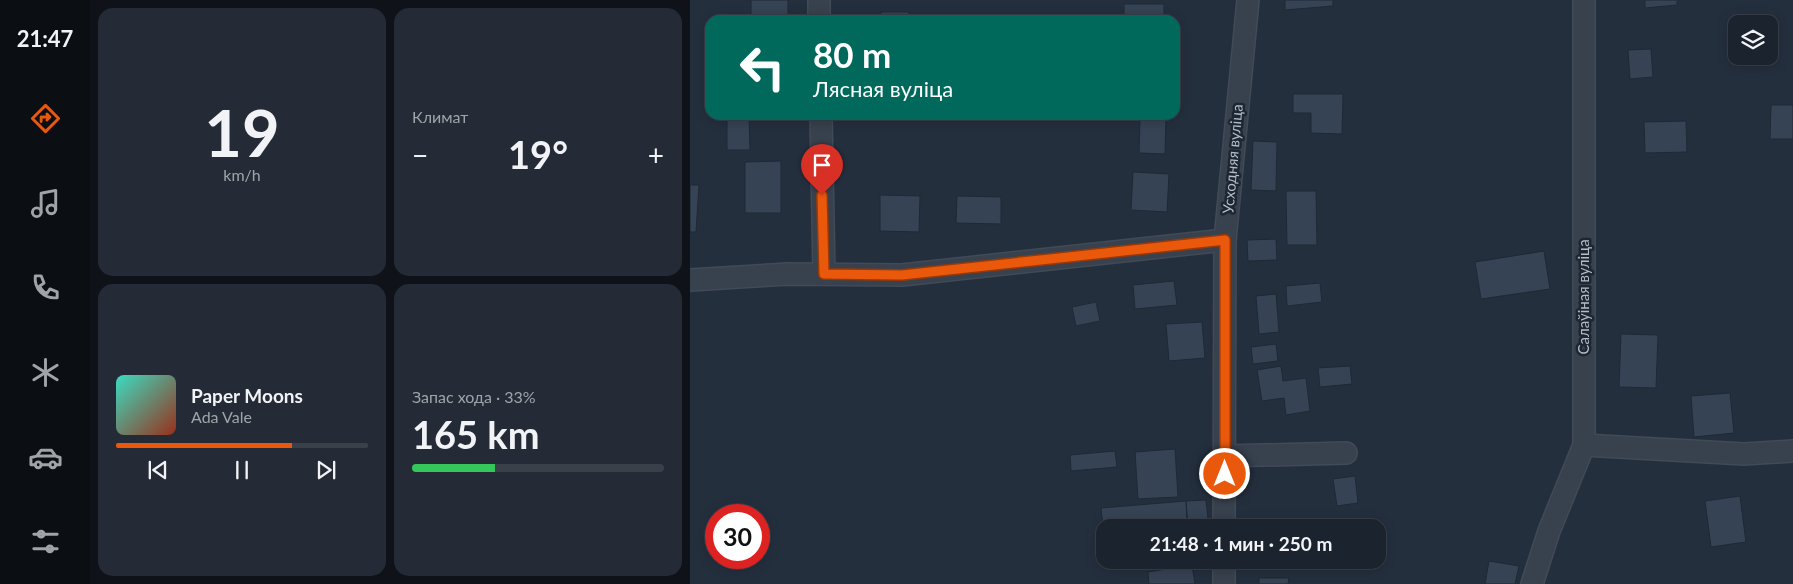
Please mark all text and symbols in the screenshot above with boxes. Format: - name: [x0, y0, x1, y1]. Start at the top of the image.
- map controls: [1728, 15, 1778, 65]
- button: layers: [1728, 15, 1778, 65]
- text: 21:47: [17, 25, 73, 52]
- text: 80 m: [813, 33, 891, 75]
- icon: left: [730, 35, 795, 100]
- text: Лясная вуліца: [813, 75, 953, 102]
- text: 19: [204, 93, 280, 171]
- icon: directions: [28, 101, 63, 136]
- street label: Усходняя вуліца: [1218, 103, 1246, 215]
- text: Климат: [412, 107, 468, 126]
- text: 19°: [508, 131, 568, 177]
- text: −: [412, 138, 428, 172]
- text: +: [648, 138, 664, 172]
- pin: [801, 144, 843, 195]
- icon: arrive: [808, 151, 836, 179]
- text: km/h: [223, 165, 261, 184]
- icon: music: [28, 186, 63, 221]
- street label: Салаўіная вуліца: [1574, 239, 1592, 355]
- icon: phone: [28, 270, 63, 305]
- icon: climate: [28, 355, 63, 390]
- text: Paper Moons: [191, 384, 303, 407]
- text: Запас хода · 33%: [412, 387, 536, 406]
- text: Ada Vale: [191, 407, 252, 426]
- text: 165 km: [412, 411, 540, 457]
- icon: car: [28, 440, 63, 475]
- position arrow: [1198, 447, 1250, 499]
- icon: previous: [144, 456, 172, 484]
- icon: pause: [228, 456, 256, 484]
- icon: next: [312, 456, 340, 484]
- speed limit sign: 30: [705, 504, 770, 569]
- icon: filters: [28, 524, 63, 559]
- text: 21:48 · 1 мин · 250 m: [1150, 532, 1332, 555]

